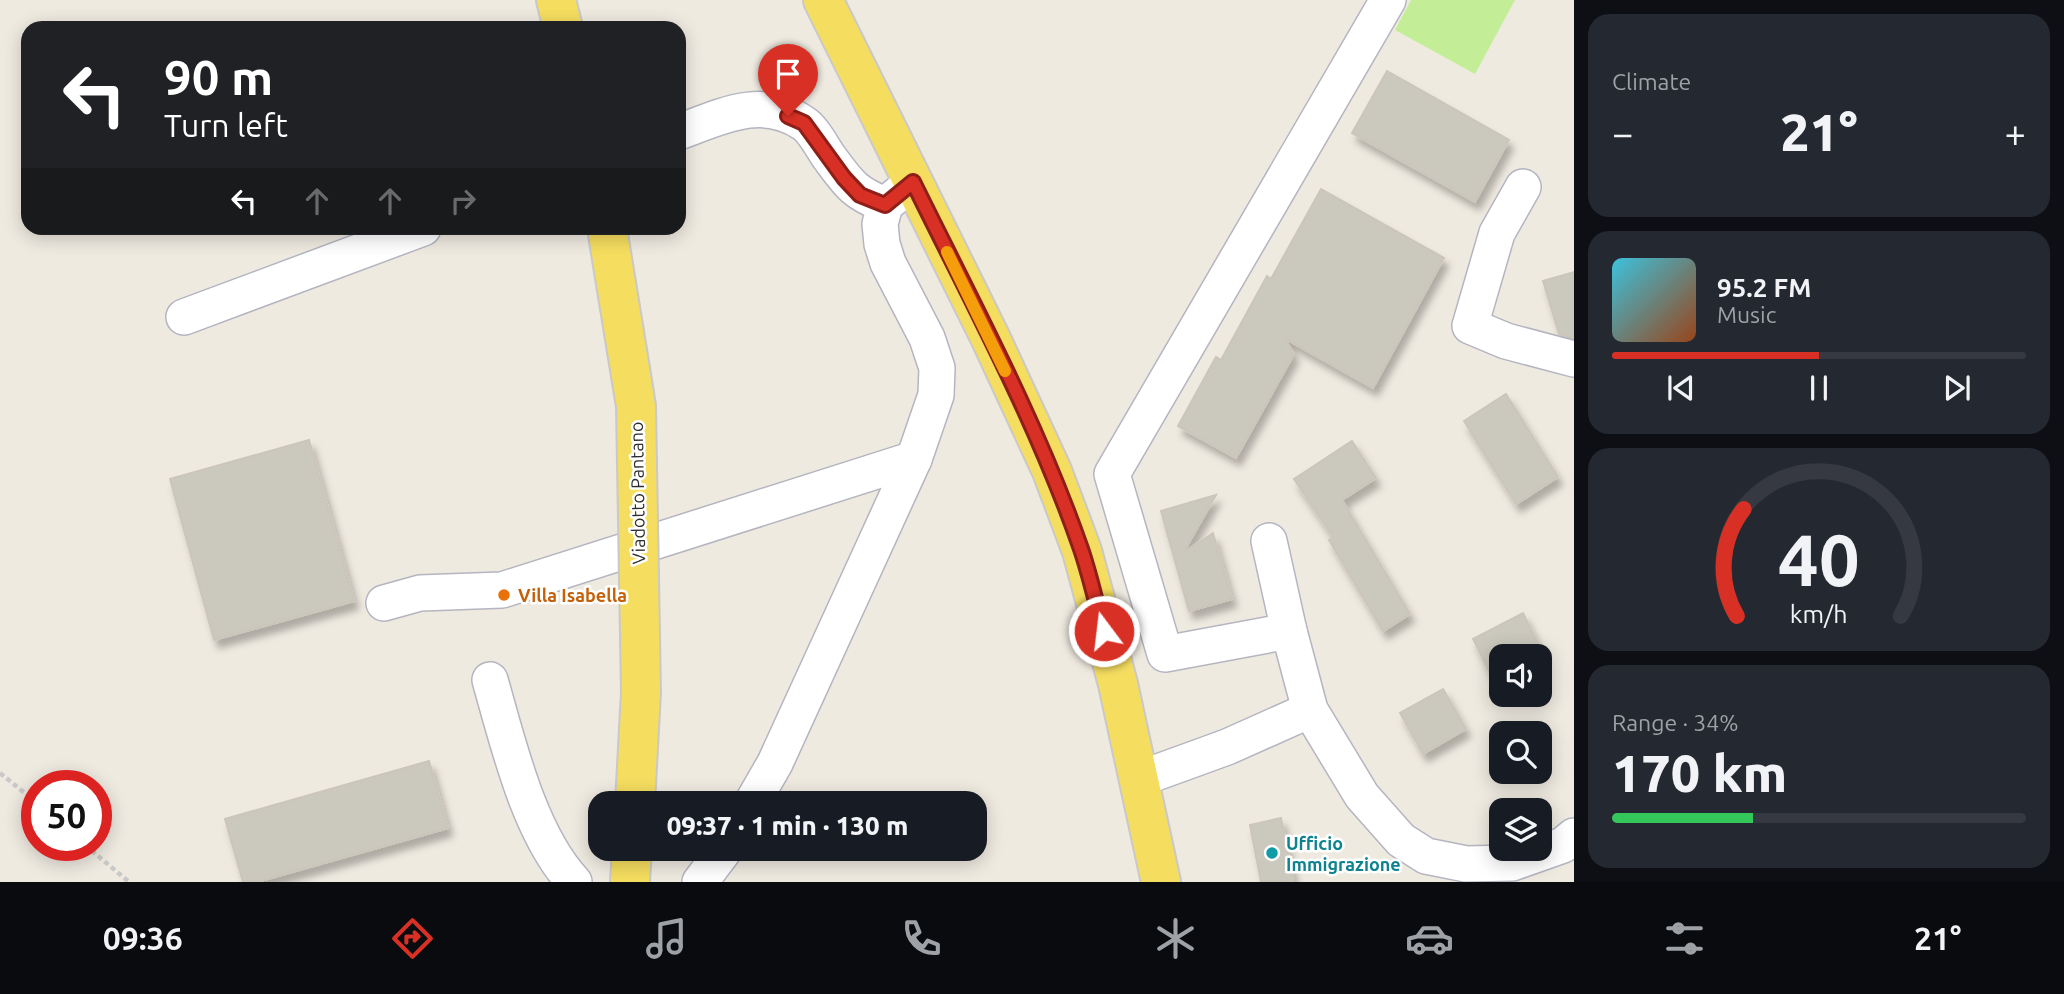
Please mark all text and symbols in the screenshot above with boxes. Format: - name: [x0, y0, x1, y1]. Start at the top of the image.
- pin: [758, 44, 818, 116]
- icon: left: [49, 49, 140, 140]
- text: 90 m: [164, 49, 273, 104]
- icon: arrive: [769, 55, 807, 93]
- text: Climate: [1612, 69, 1691, 94]
- text: 21°: [1780, 103, 1858, 161]
- text: Turn left: [164, 107, 288, 143]
- text: −: [1612, 112, 1633, 154]
- text: +: [2005, 112, 2026, 154]
- icon: left: [225, 182, 263, 220]
- icon: ahead: [298, 182, 336, 220]
- icon: ahead: [371, 182, 409, 220]
- icon: right: [444, 182, 482, 220]
- text: 95.2 FM: [1717, 273, 1811, 302]
- text: Music: [1717, 302, 1776, 327]
- icon: previous: [1662, 369, 1700, 407]
- icon: pause: [1800, 369, 1838, 407]
- icon: next: [1938, 369, 1976, 407]
- street label: Viadotto Pantano: [626, 421, 648, 565]
- text: 40: [1778, 518, 1860, 600]
- place label: Villa Isabella: [518, 585, 627, 605]
- marker: Villa Isabella: [496, 587, 512, 603]
- position arrow: [1067, 594, 1141, 668]
- text: km/h: [1790, 599, 1848, 627]
- map controls: [1489, 644, 1552, 861]
- button: sound: [1489, 644, 1552, 707]
- text: Range · 34%: [1612, 710, 1739, 735]
- button: search: [1489, 721, 1552, 784]
- text: 170 km: [1612, 744, 1787, 802]
- speed limit sign: 50: [21, 770, 112, 861]
- button: layers: [1489, 798, 1552, 861]
- text: 09:37 · 1 min · 130 m: [667, 811, 908, 840]
- place label: Ufficio Immigrazione: [1286, 833, 1401, 874]
- marker: Ufficio Immigrazione: [1264, 845, 1280, 861]
- icon: directions: [388, 914, 437, 963]
- icon: music: [642, 914, 691, 963]
- icon: phone: [897, 914, 946, 963]
- icon: climate: [1151, 914, 1200, 963]
- icon: car: [1405, 914, 1454, 963]
- icon: filters: [1660, 914, 1709, 963]
- text: 09:36: [103, 920, 183, 956]
- text: 21°: [1914, 920, 1961, 956]

